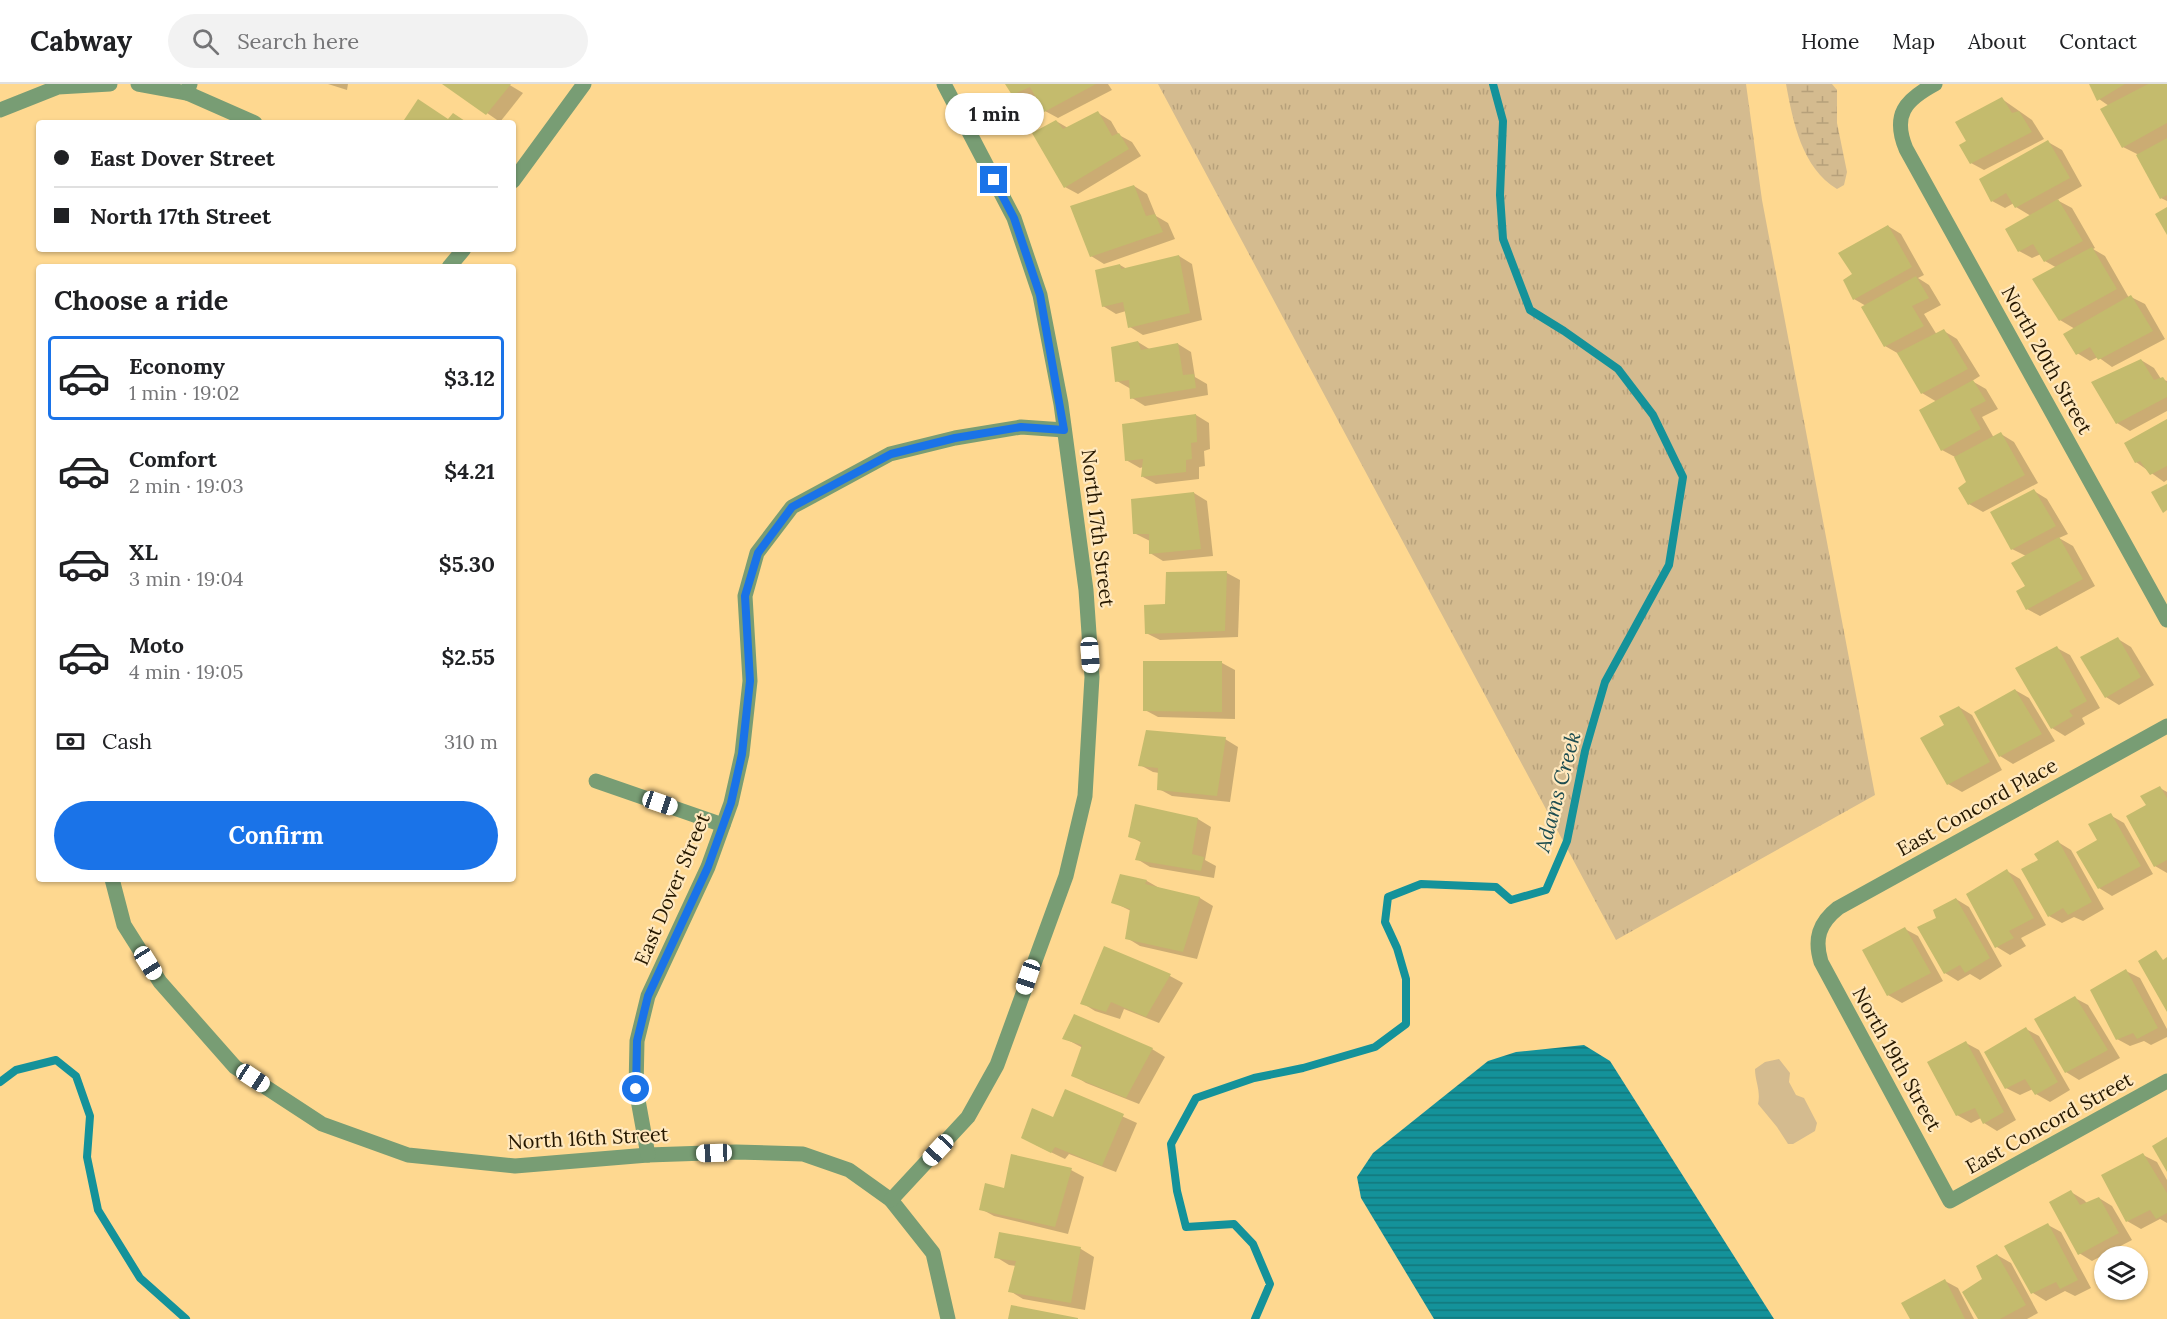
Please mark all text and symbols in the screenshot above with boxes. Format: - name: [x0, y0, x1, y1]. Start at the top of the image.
- search box: [168, 14, 588, 68]
- text: Cabway: [30, 23, 132, 59]
- icon: search: [189, 25, 222, 58]
- text: Search here: [237, 27, 359, 55]
- text: Home: [1801, 28, 1859, 55]
- text: Map: [1892, 28, 1935, 55]
- text: About: [1968, 28, 2026, 55]
- text: Contact: [2059, 28, 2137, 55]
- callout: 1 min: [944, 93, 1044, 135]
- text: 1 min: [969, 101, 1020, 126]
- text: East Dover Street: [90, 144, 275, 172]
- route end: [980, 166, 1007, 193]
- text: North 17th Street: [90, 202, 271, 230]
- street label: North 20th Street: [1996, 281, 2099, 438]
- text: Choose a ride: [54, 283, 228, 317]
- icon: car: [57, 351, 111, 405]
- text: Economy: [129, 352, 225, 380]
- text: $3.12: [444, 364, 495, 392]
- text: 1 min · 19:02: [129, 380, 240, 405]
- icon: car: [57, 444, 111, 498]
- text: Comfort: [129, 445, 217, 473]
- street label: North 17th Street: [1076, 448, 1121, 608]
- text: $4.21: [444, 457, 495, 485]
- text: 2 min · 19:03: [129, 473, 244, 498]
- icon: car: [57, 537, 111, 591]
- text: XL: [129, 538, 158, 566]
- text: $5.30: [439, 550, 495, 578]
- text: 3 min · 19:04: [129, 566, 244, 591]
- icon: car: [57, 630, 111, 684]
- text: Moto: [129, 631, 184, 659]
- car: [1080, 636, 1100, 674]
- text: $2.55: [441, 643, 495, 671]
- text: 4 min · 19:05: [129, 659, 243, 684]
- icon: cash: [54, 725, 87, 758]
- text: Cash: [102, 727, 152, 755]
- text: 310 m: [444, 729, 498, 754]
- water label: Adams Creek: [1528, 729, 1587, 856]
- street label: East Concord Place: [1892, 752, 2062, 861]
- car: [640, 789, 680, 817]
- button: Confirm: [54, 801, 498, 870]
- street label: East Dover Street: [628, 809, 715, 969]
- car: [131, 943, 165, 983]
- car: [1014, 957, 1042, 997]
- street label: North 19th Street: [1847, 982, 1948, 1135]
- car: [233, 1061, 273, 1095]
- street label: East Concord Street: [1961, 1066, 2137, 1179]
- route start: [622, 1075, 649, 1102]
- street label: North 16th Street: [507, 1121, 669, 1154]
- car: [919, 1131, 957, 1169]
- car: [696, 1143, 732, 1163]
- map controls: [2094, 1246, 2148, 1300]
- button: layers: [2094, 1246, 2148, 1300]

